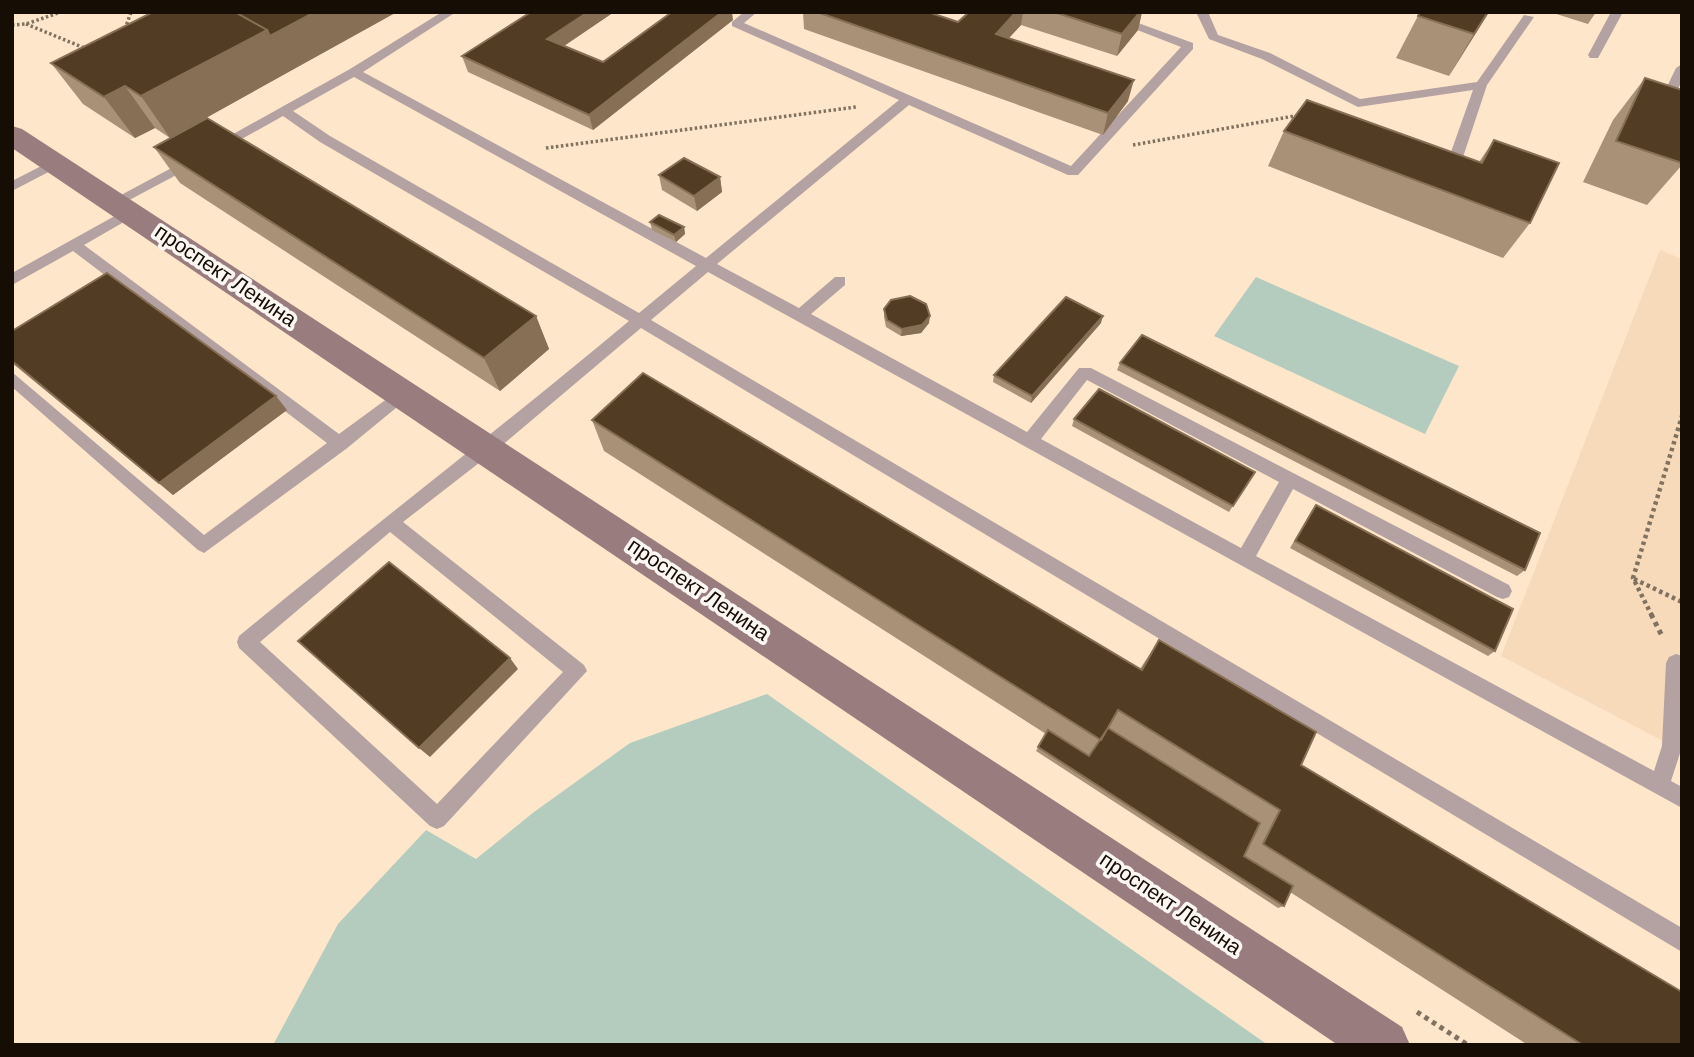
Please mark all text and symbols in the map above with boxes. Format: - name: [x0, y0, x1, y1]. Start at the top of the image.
- street label: проспект Ленина: [151, 219, 301, 331]
- street label: проспект Ленина: [624, 533, 774, 645]
- street label: проспект Ленина: [1096, 847, 1246, 959]

